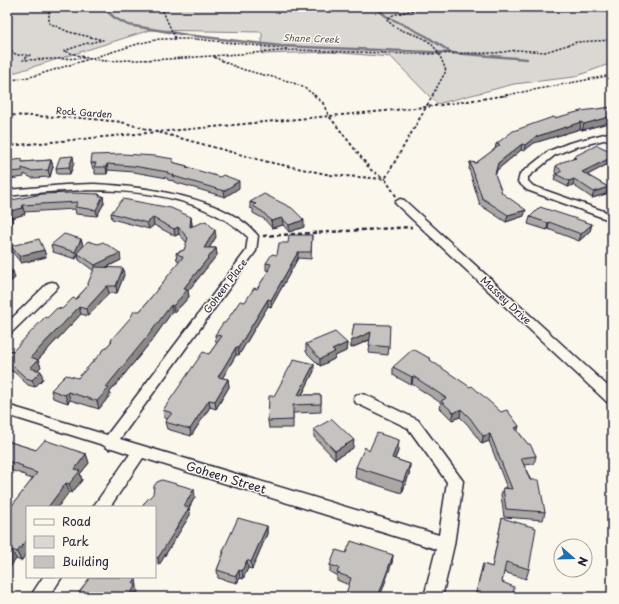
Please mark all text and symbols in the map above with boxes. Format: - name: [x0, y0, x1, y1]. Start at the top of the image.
- water label: Shane Creek: [283, 30, 340, 46]
- street label: Rock Garden: [56, 103, 113, 121]
- street label: Goheen Place: [199, 255, 250, 316]
- street label: Massey Drive: [478, 272, 535, 327]
- street label: Goheen Street: [184, 456, 269, 498]
- legend: [26, 506, 156, 578]
- text: Road: [62, 512, 91, 530]
- text: Park: [62, 532, 89, 550]
- north arrow: [553, 538, 593, 578]
- text: Building: [62, 552, 109, 570]
- text: N: [573, 555, 592, 569]

